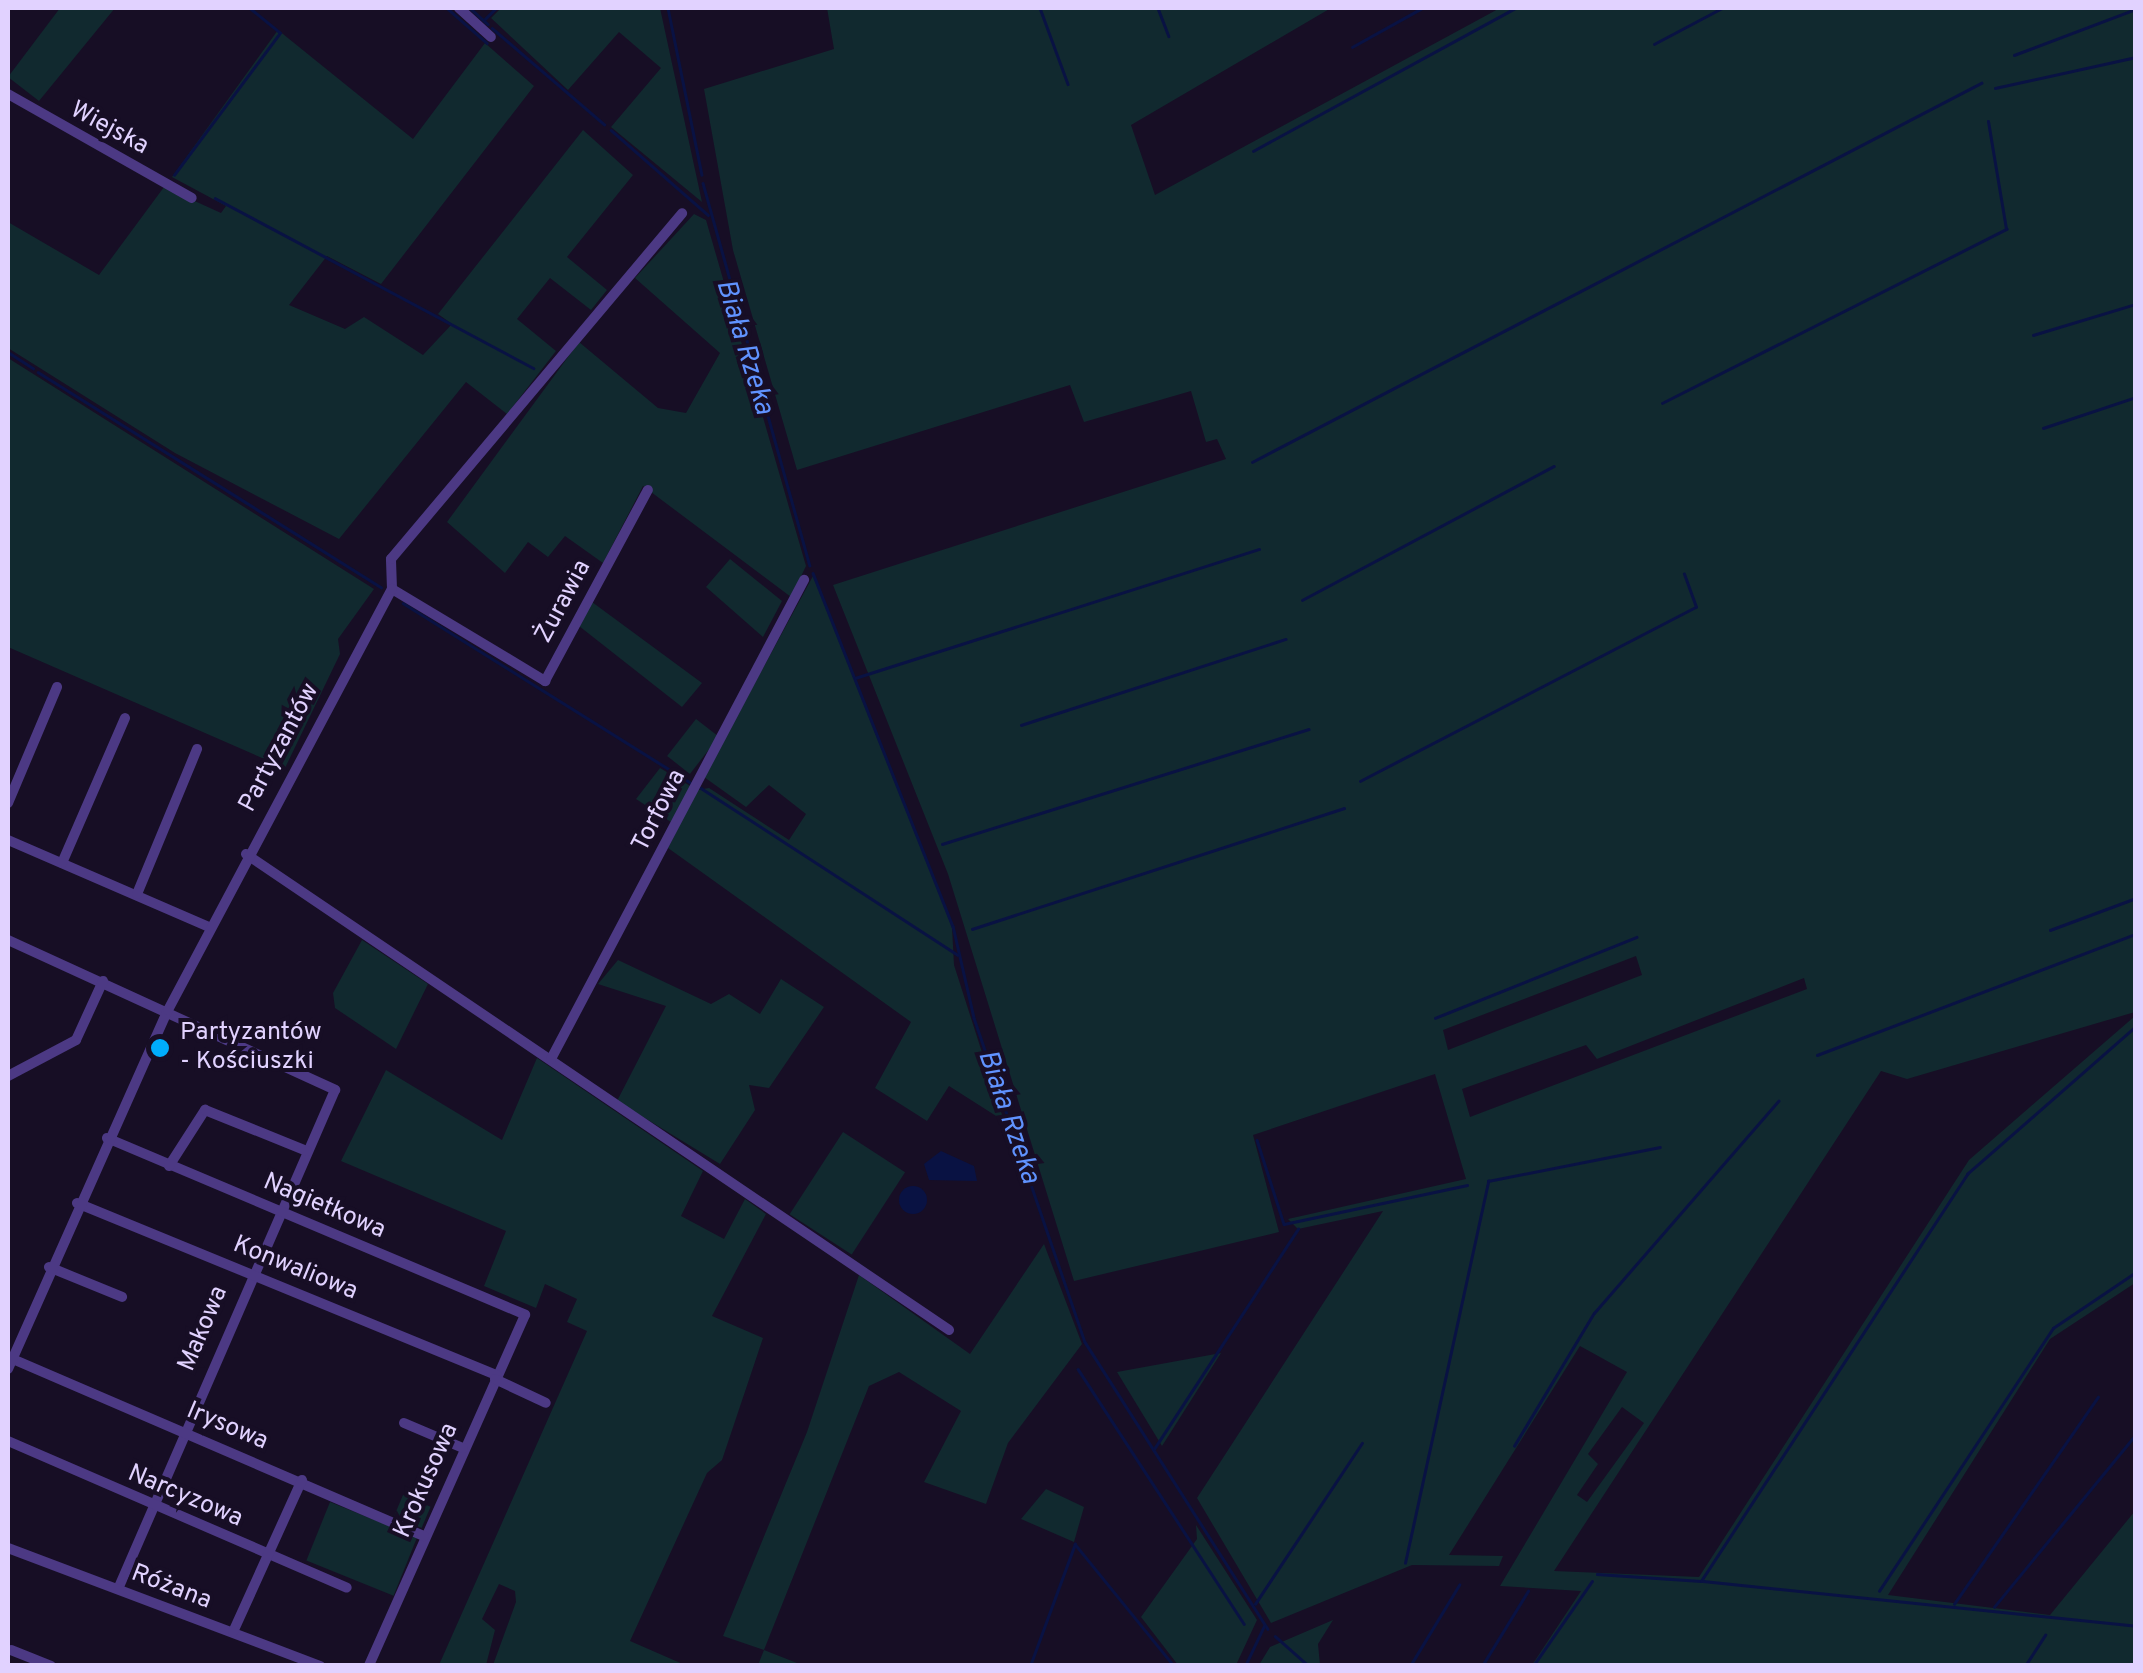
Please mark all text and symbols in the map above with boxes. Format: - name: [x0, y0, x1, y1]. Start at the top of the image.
- street label: Wiejska: [65, 96, 153, 162]
- water label: Biała Rzeka: [708, 275, 780, 419]
- street label: Żurawia: [530, 555, 598, 649]
- street label: Partyzantów: [234, 678, 326, 818]
- street label: Torfowa: [627, 765, 693, 857]
- place label: Partyzantów - Kościuszki: [180, 1019, 322, 1078]
- marker: Partyzantów - Kościuszki: [149, 1037, 171, 1059]
- water label: Biała Rzeka: [969, 1046, 1047, 1188]
- street label: Nagietkowa: [258, 1168, 390, 1246]
- street label: Konwaliowa: [228, 1230, 362, 1308]
- street label: Makowa: [173, 1282, 235, 1376]
- street label: Irysowa: [182, 1396, 272, 1458]
- street label: Krokusowa: [388, 1419, 466, 1543]
- street label: Narcyzowa: [123, 1459, 247, 1535]
- street label: Różana: [127, 1559, 215, 1617]

